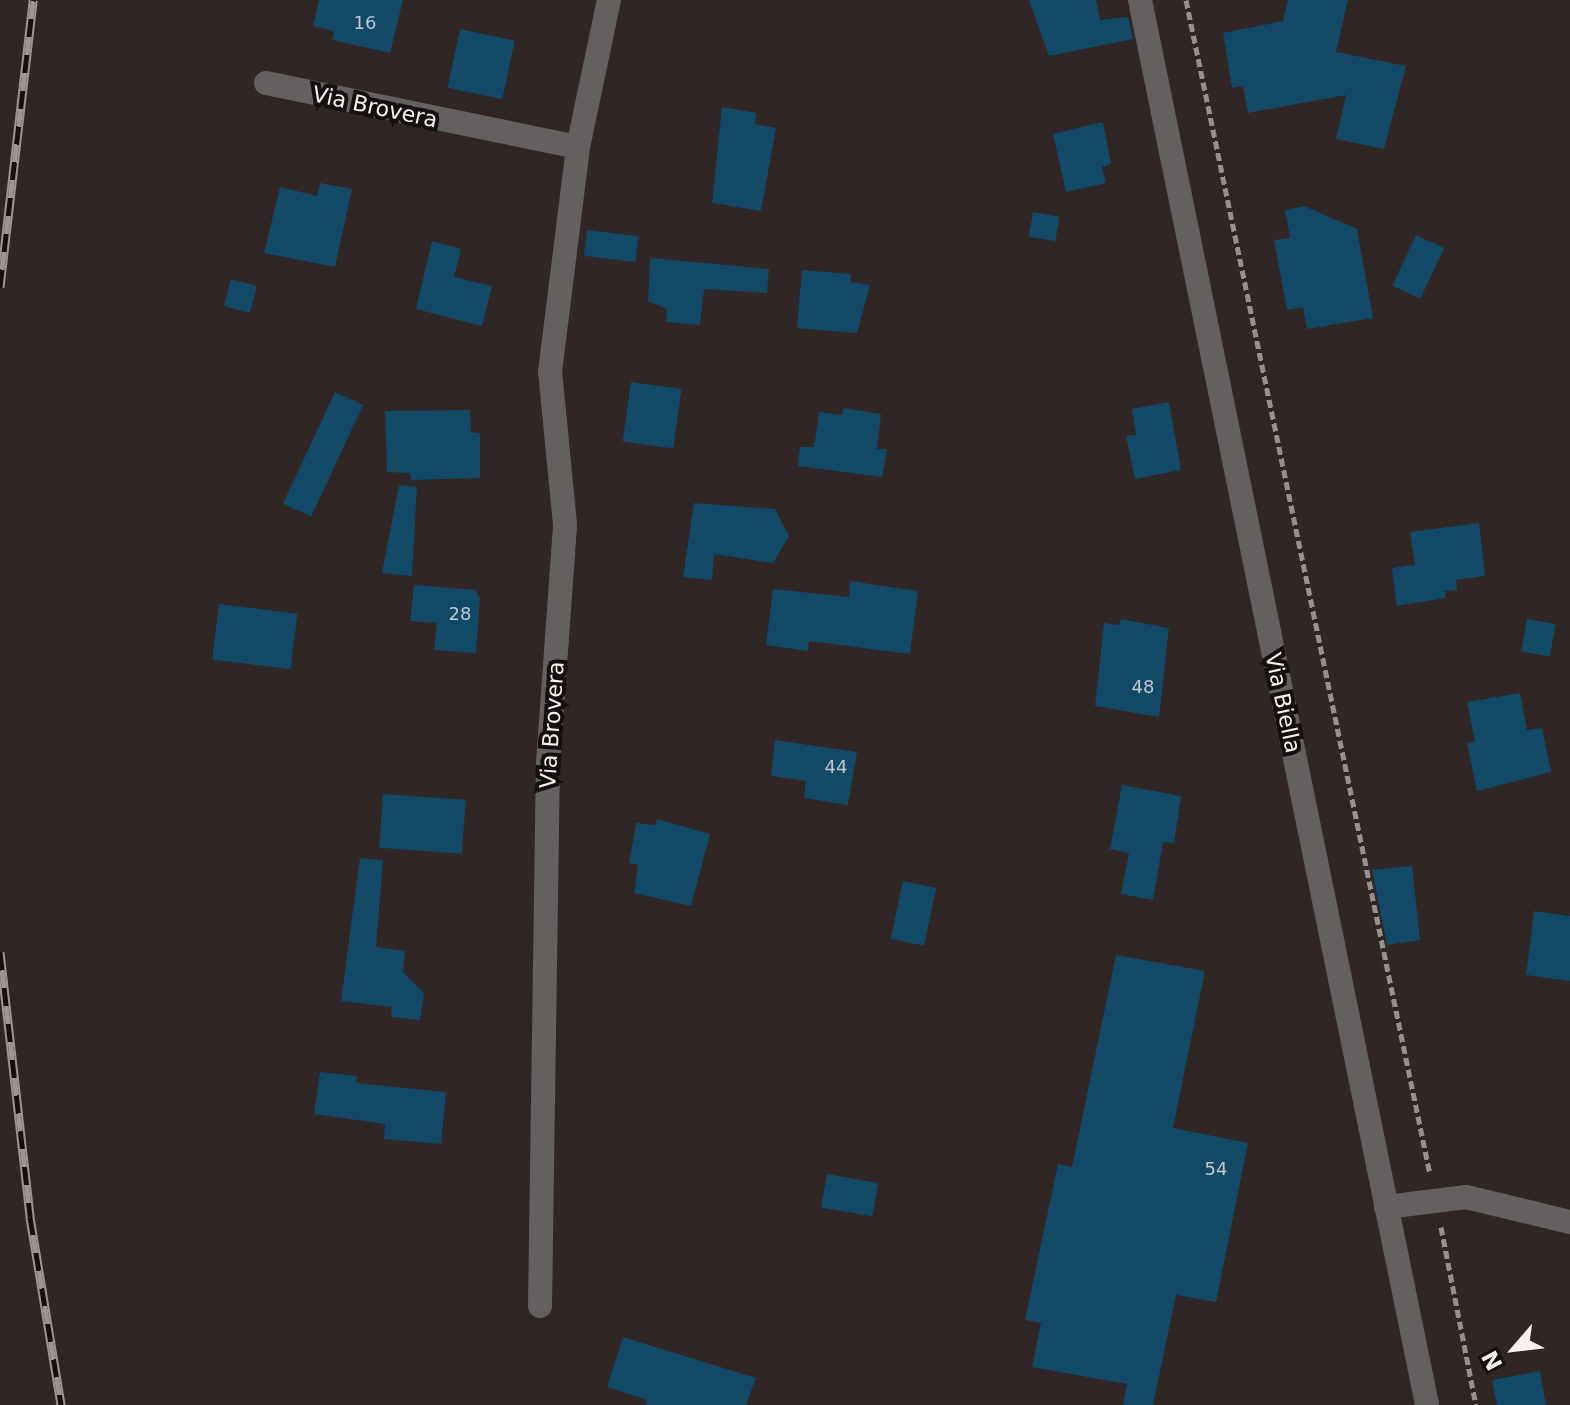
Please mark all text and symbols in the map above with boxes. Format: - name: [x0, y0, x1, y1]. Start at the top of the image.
- house number: 16: [354, 12, 376, 34]
- street label: Via Brovera: [310, 81, 440, 133]
- house number: 28: [449, 603, 471, 625]
- street label: Via Biella: [1260, 651, 1306, 755]
- street label: Via Brovera: [534, 661, 570, 789]
- house number: 48: [1132, 676, 1154, 698]
- house number: 44: [825, 756, 847, 778]
- house number: 54: [1205, 1158, 1227, 1180]
- north arrow: [1474, 1309, 1554, 1389]
- text: N: [1477, 1347, 1508, 1375]

